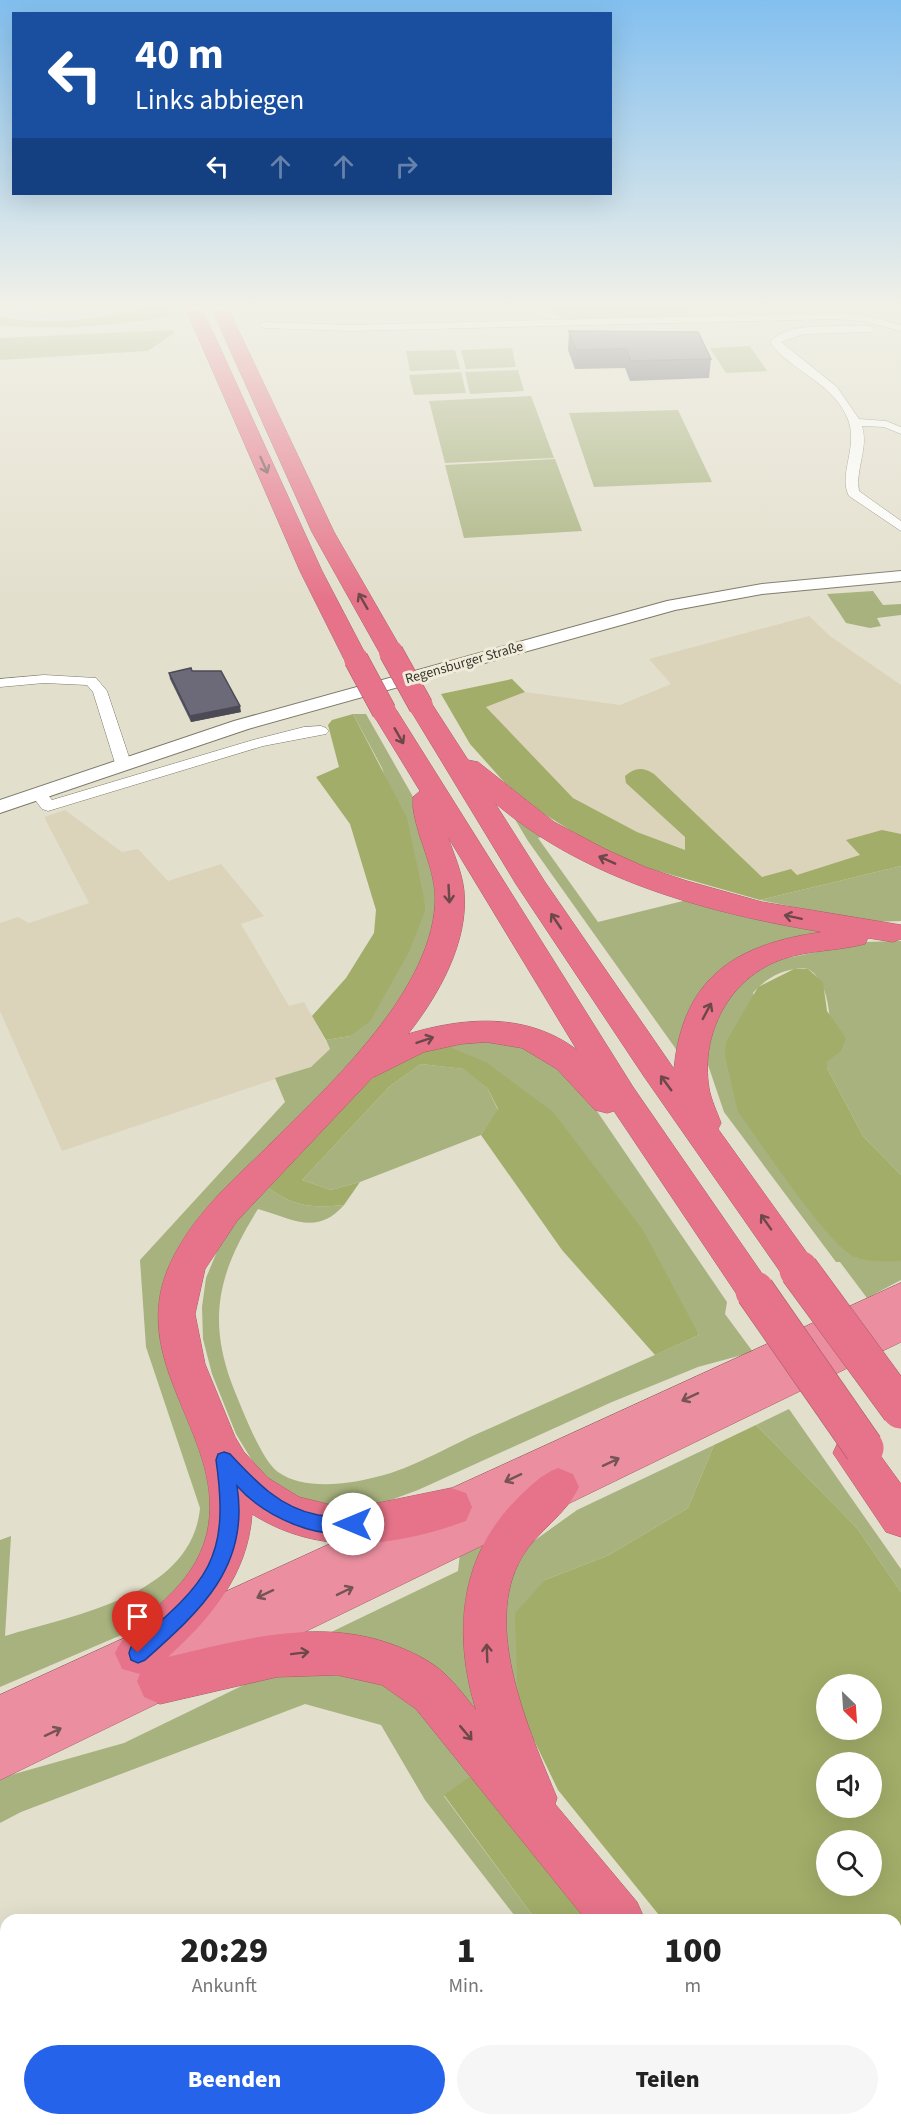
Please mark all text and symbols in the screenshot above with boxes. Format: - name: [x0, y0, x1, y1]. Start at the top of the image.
- text: 40 m: [135, 25, 224, 85]
- icon: left: [36, 36, 114, 114]
- text: Links abbiegen: [135, 81, 304, 120]
- icon: left: [201, 150, 234, 183]
- icon: ahead: [264, 150, 297, 183]
- icon: ahead: [327, 150, 360, 183]
- icon: right: [390, 150, 423, 183]
- one-way arrow: [259, 456, 270, 474]
- one-way arrow: [356, 593, 368, 610]
- street label: Regensburger Straße: [403, 637, 526, 689]
- one-way arrow: [393, 727, 405, 744]
- one-way arrow: [599, 854, 617, 866]
- one-way arrow: [443, 884, 454, 903]
- one-way arrow: [784, 911, 804, 922]
- one-way arrow: [550, 913, 563, 930]
- one-way arrow: [702, 1002, 713, 1020]
- one-way arrow: [415, 1034, 434, 1045]
- one-way arrow: [660, 1075, 672, 1091]
- one-way arrow: [759, 1214, 772, 1230]
- one-way arrow: [682, 1391, 700, 1403]
- one-way arrow: [602, 1456, 620, 1468]
- one-way arrow: [504, 1473, 522, 1485]
- position arrow: [321, 1492, 385, 1556]
- one-way arrow: [336, 1585, 354, 1596]
- one-way arrow: [256, 1588, 274, 1600]
- pin: [112, 1591, 163, 1653]
- icon: arrive: [121, 1600, 154, 1633]
- one-way arrow: [481, 1643, 493, 1663]
- one-way arrow: [290, 1648, 309, 1659]
- north arrow: [816, 1674, 882, 1740]
- map controls: [816, 1674, 882, 1896]
- one-way arrow: [43, 1725, 61, 1737]
- one-way arrow: [459, 1725, 473, 1740]
- button: sound: [816, 1752, 882, 1818]
- button: search: [816, 1830, 882, 1896]
- text: 20:29: [180, 1925, 268, 1976]
- text: 1: [457, 1925, 476, 1976]
- text: 100: [664, 1925, 722, 1976]
- text: Ankunft: [192, 1972, 257, 2000]
- text: Min.: [448, 1972, 484, 2000]
- text: m: [685, 1972, 701, 2000]
- button: Beenden: [24, 2045, 445, 2114]
- button: Teilen: [457, 2045, 878, 2114]

